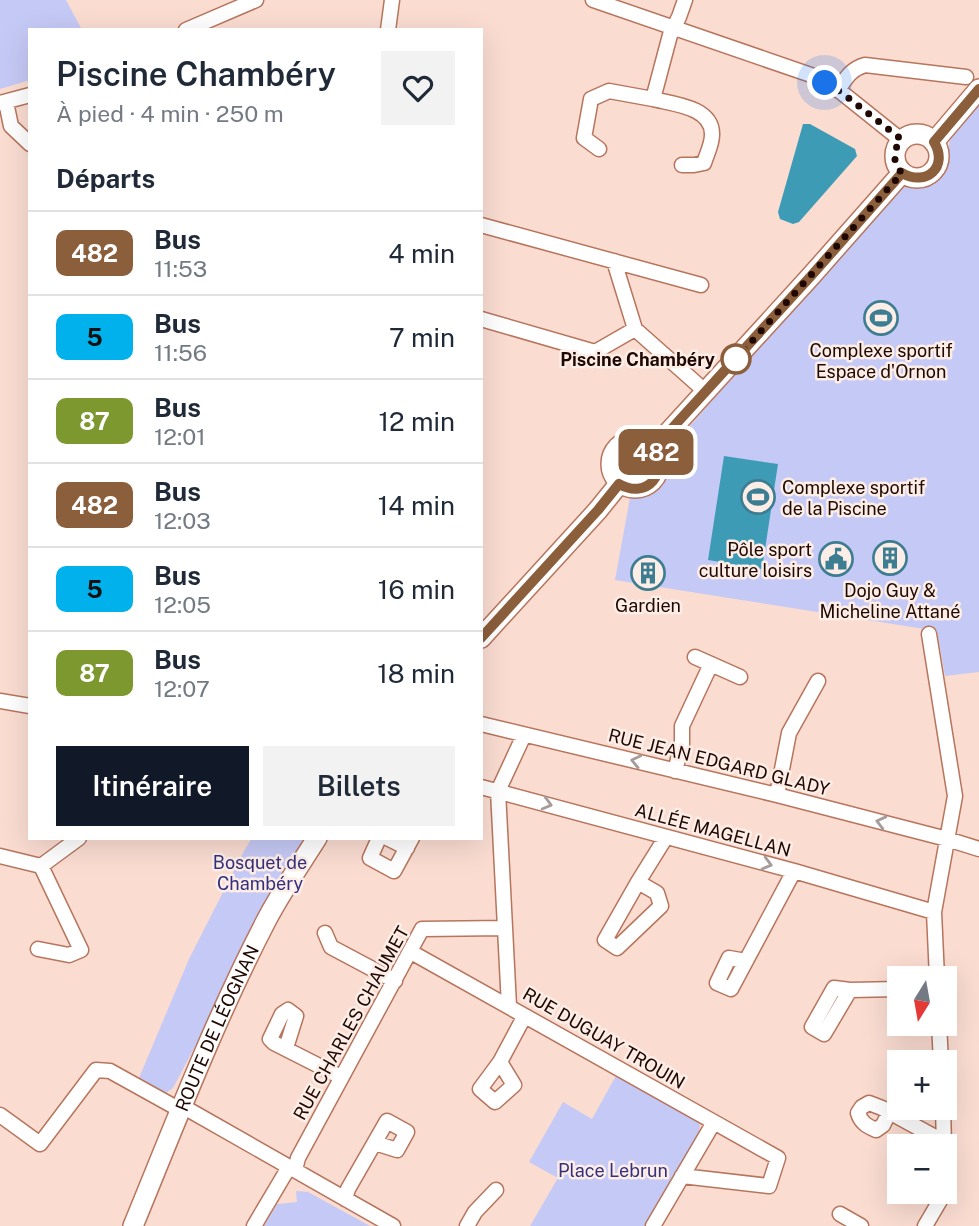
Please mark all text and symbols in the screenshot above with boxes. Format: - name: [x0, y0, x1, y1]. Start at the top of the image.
- button: heart: [381, 51, 455, 125]
- text: Piscine Chambéry: [56, 55, 336, 93]
- your location: [807, 65, 842, 100]
- text: À pied · 4 min · 250 m: [56, 100, 284, 127]
- text: Départs: [56, 163, 155, 194]
- text: Bus: [154, 224, 201, 255]
- text: 4 min: [388, 238, 455, 269]
- text: 482: [71, 239, 118, 267]
- text: 11:53: [154, 255, 207, 282]
- sports icon: Complexe sportif Espace d'Ornon: [862, 299, 900, 337]
- text: Bus: [154, 308, 201, 339]
- text: 7 min: [389, 322, 455, 353]
- text: 5: [86, 323, 103, 351]
- text: 11:56: [154, 339, 207, 366]
- place label: Complexe sportif Espace d'Ornon: [809, 340, 953, 382]
- marker: Piscine Chambéry: [721, 344, 751, 374]
- place label: Piscine Chambéry: [560, 349, 715, 370]
- text: Bus: [154, 392, 201, 423]
- text: 12 min: [379, 406, 455, 437]
- text: 87: [79, 407, 110, 435]
- text: 12:01: [154, 423, 206, 450]
- line badge: 482: [616, 429, 696, 475]
- text: 482: [632, 438, 680, 466]
- text: Bus: [154, 476, 201, 507]
- place label: Complexe sportif de la Piscine: [782, 477, 925, 519]
- sports icon: Complexe sportif de la Piscine: [739, 478, 777, 516]
- text: 14 min: [378, 490, 455, 521]
- text: 482: [71, 491, 118, 519]
- text: 12:03: [154, 507, 211, 534]
- place label: Pôle sport culture loisirs: [699, 539, 812, 581]
- building icon: Dojo Guy & Micheline Attané: [871, 539, 909, 577]
- public building icon: Pôle sport culture loisirs: [817, 540, 855, 578]
- building icon: Gardien: [629, 554, 667, 592]
- text: Bus: [154, 560, 201, 591]
- text: 16 min: [378, 574, 455, 605]
- text: 5: [86, 575, 103, 603]
- place label: Dojo Guy & Micheline Attané: [820, 580, 960, 622]
- text: 12:05: [154, 591, 211, 618]
- place label: Gardien: [615, 595, 681, 616]
- text: Bus: [154, 644, 201, 675]
- text: 18 min: [377, 658, 455, 689]
- text: 87: [79, 659, 110, 687]
- text: 12:07: [154, 675, 210, 702]
- street label: RUE JEAN EDGARD GLADY: [606, 724, 832, 800]
- button: Itinéraire: [56, 746, 249, 826]
- button: Billets: [263, 746, 455, 826]
- one-way arrow: [630, 755, 642, 770]
- one-way arrow: [541, 796, 553, 811]
- street label: ALLÉE MAGELLAN: [633, 798, 793, 861]
- one-way arrow: [875, 816, 887, 830]
- park label: Bosquet de Chambéry: [213, 852, 307, 894]
- one-way arrow: [760, 856, 772, 870]
- street label: RUE CHARLES CHAUMET: [289, 922, 413, 1124]
- street label: ROUTE DE LÉOGNAN: [171, 941, 263, 1114]
- north arrow: [887, 966, 957, 1036]
- map controls: [887, 966, 957, 1204]
- street label: RUE DUGUAY TROUIN: [519, 983, 689, 1093]
- button: +: [887, 1050, 957, 1120]
- button: −: [887, 1134, 957, 1204]
- park label: Place Lebrun: [558, 1160, 668, 1181]

